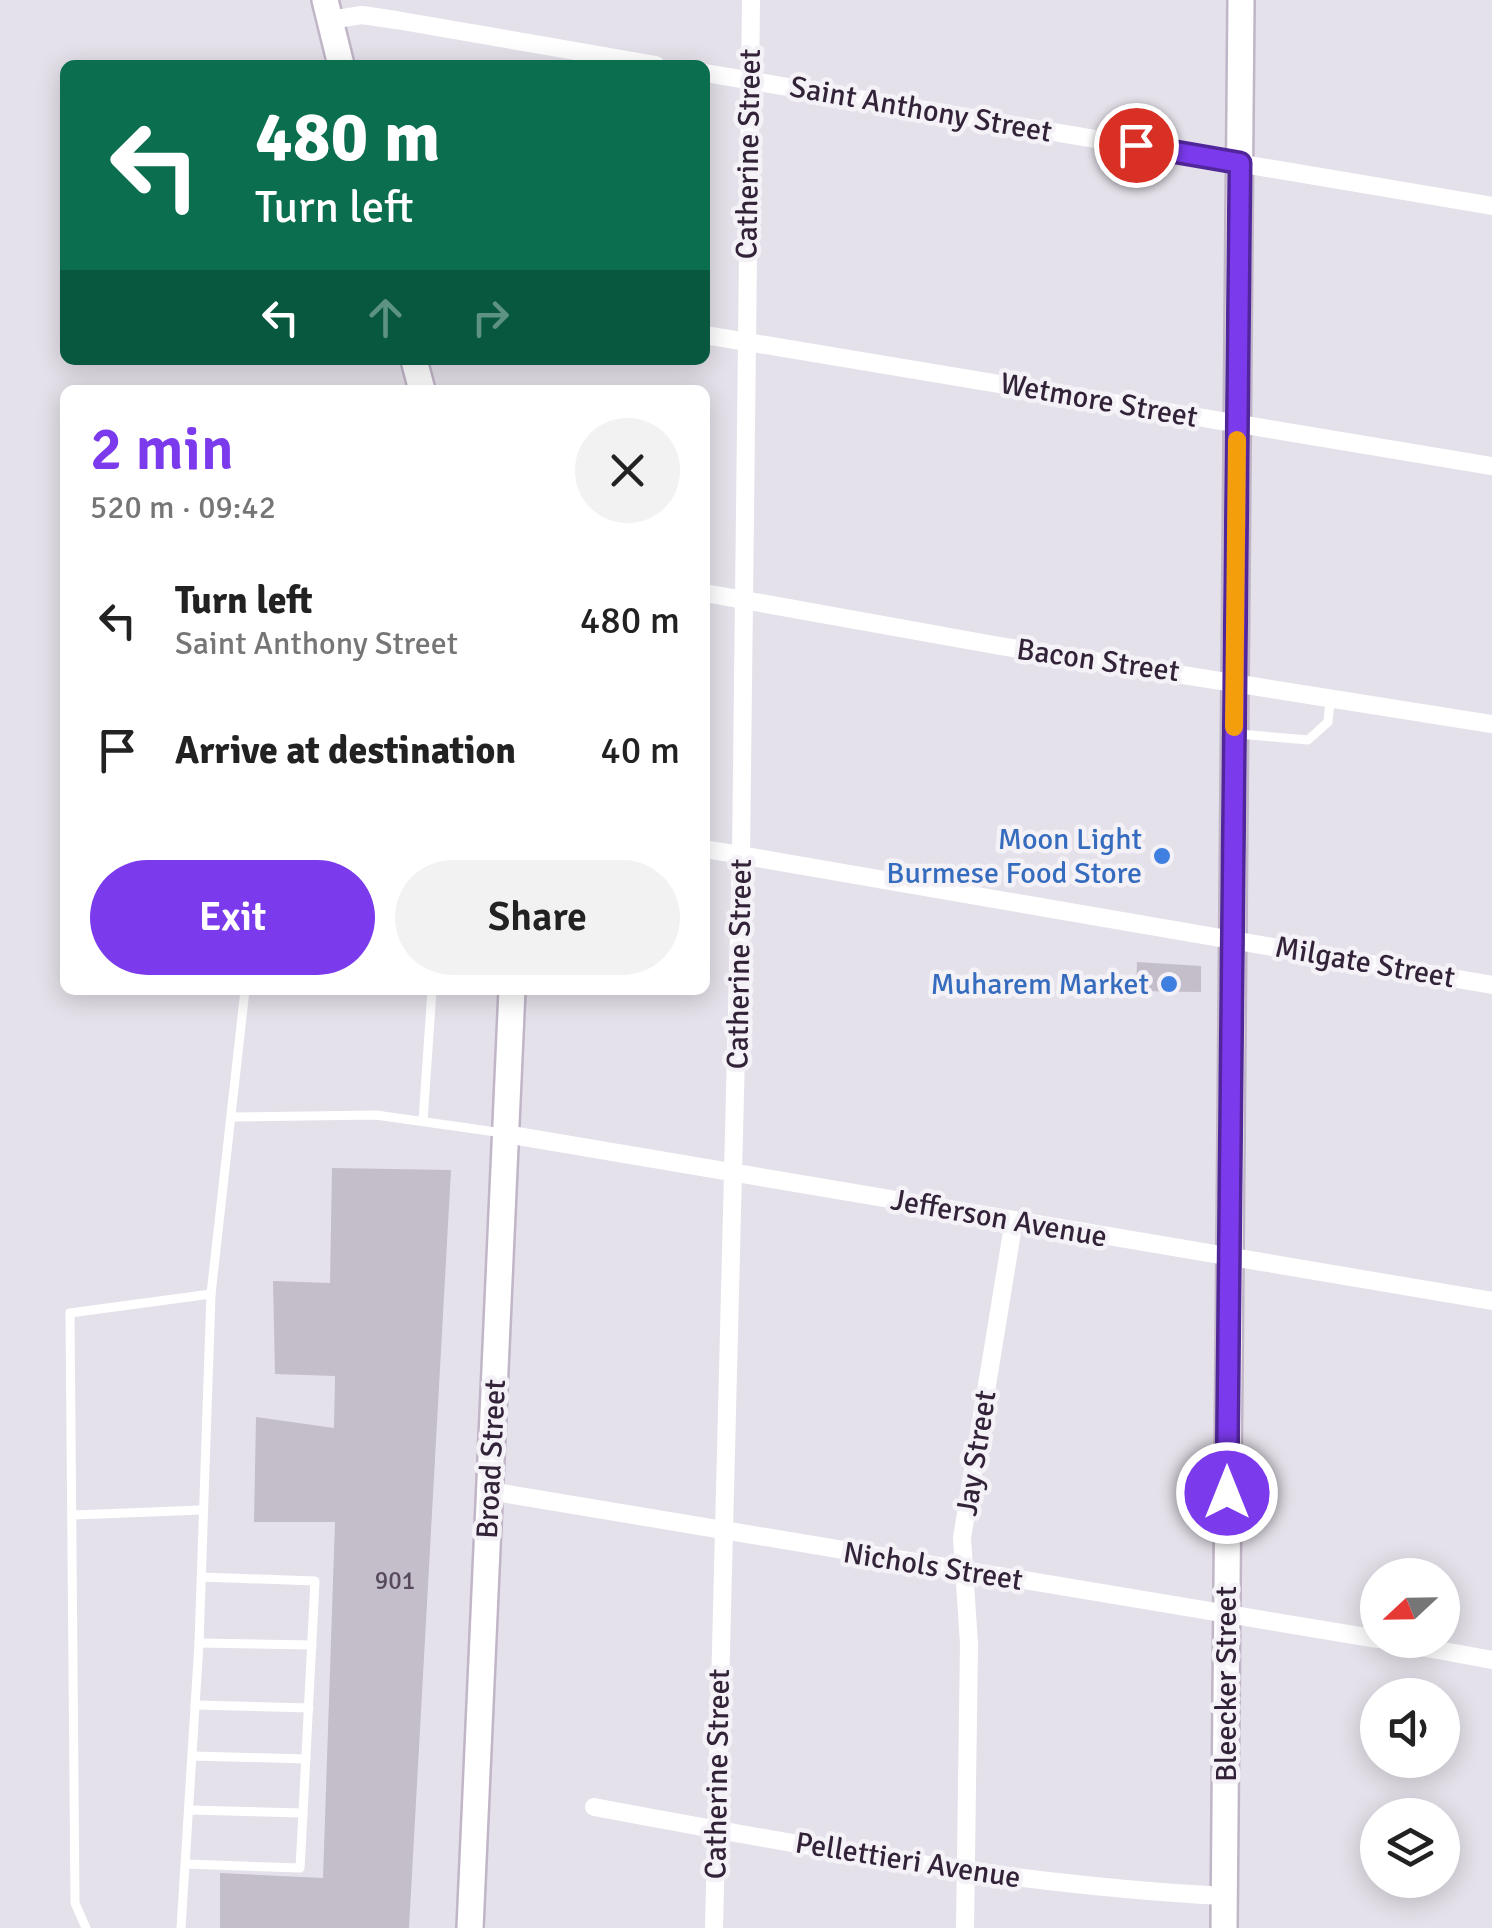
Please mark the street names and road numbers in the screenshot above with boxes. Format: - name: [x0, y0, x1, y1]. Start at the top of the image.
- street label: Catherine Street: [728, 48, 769, 260]
- street label: Saint Anthony Street: [787, 68, 1055, 151]
- street label: Wetmore Street: [997, 365, 1200, 436]
- street label: Bacon Street: [1014, 631, 1182, 690]
- street label: Catherine Street: [719, 858, 760, 1070]
- street label: Milgate Street: [1272, 928, 1458, 996]
- street label: Jefferson Avenue: [888, 1181, 1110, 1256]
- street label: Broad Street: [469, 1378, 514, 1540]
- street label: Jay Street: [948, 1388, 1005, 1518]
- street label: Nichols Street: [840, 1534, 1025, 1599]
- street label: Bleecker Street: [1208, 1586, 1245, 1782]
- street label: Catherine Street: [697, 1668, 738, 1880]
- street label: Pellettieri Avenue: [793, 1824, 1023, 1897]

